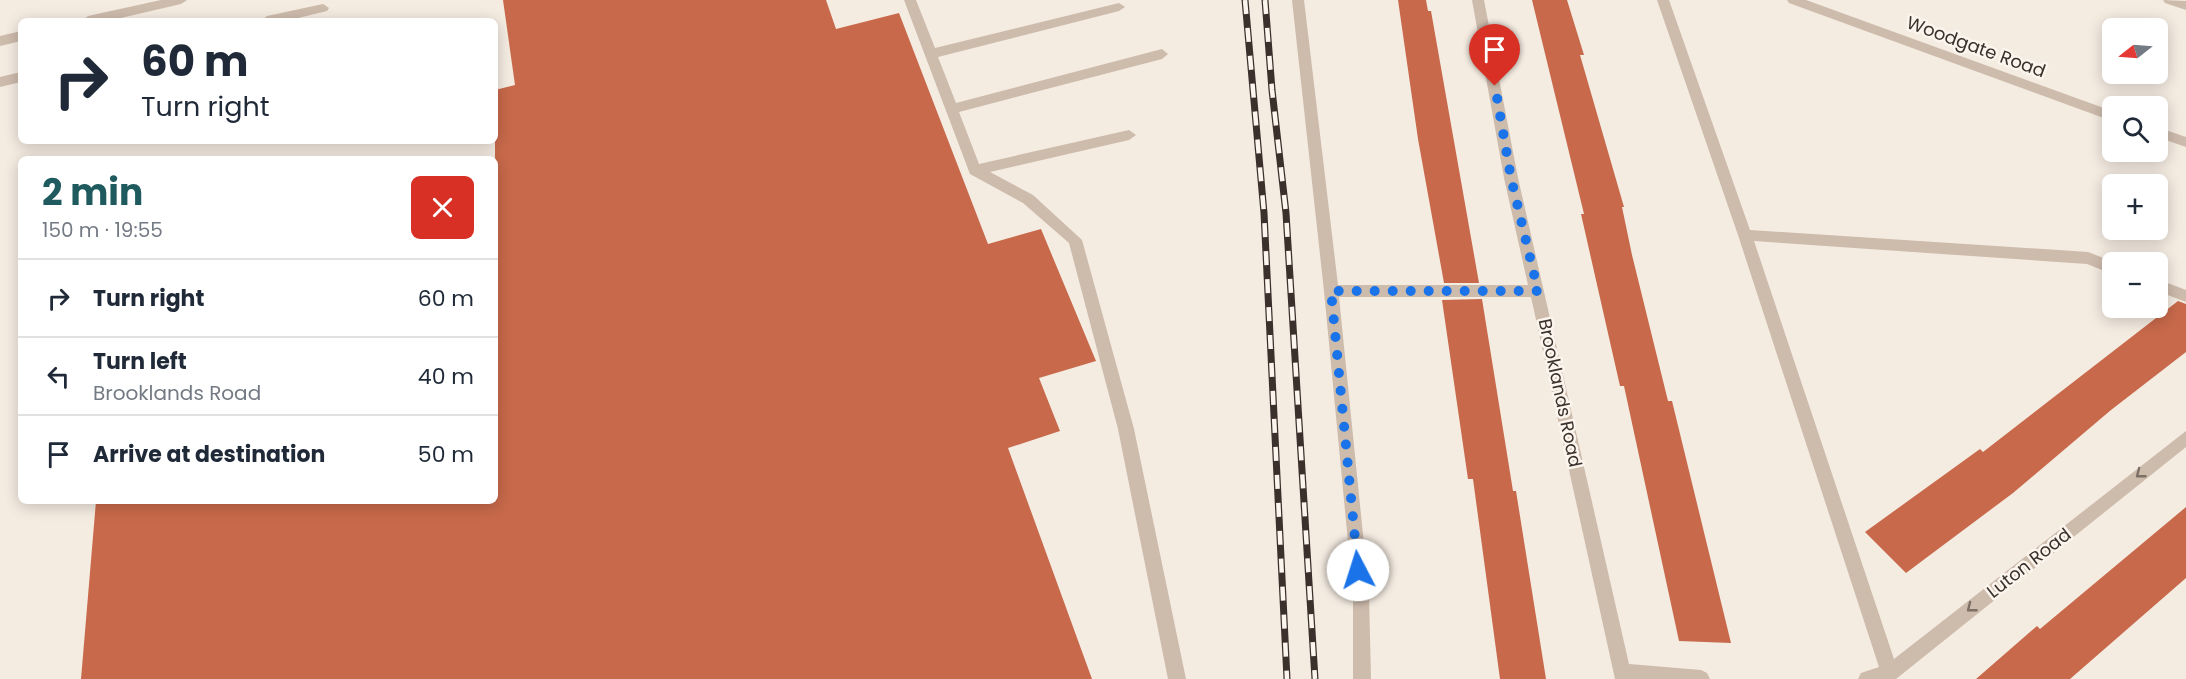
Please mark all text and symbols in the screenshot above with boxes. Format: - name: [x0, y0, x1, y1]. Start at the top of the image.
- street label: Woodgate Road: [1903, 10, 2049, 83]
- north arrow: [2102, 18, 2168, 84]
- map controls: [2102, 18, 2168, 318]
- pin: [1469, 24, 1520, 86]
- text: 60 m: [141, 32, 249, 91]
- icon: arrive: [1478, 33, 1511, 66]
- icon: right: [42, 42, 120, 120]
- text: Turn right: [141, 88, 270, 125]
- button: search: [2102, 96, 2168, 162]
- text: 2 min: [42, 167, 143, 218]
- button: +: [2102, 174, 2168, 240]
- button: close: [411, 176, 474, 239]
- text: 150 m · 19:55: [42, 216, 163, 244]
- button: −: [2102, 252, 2168, 318]
- icon: right: [42, 282, 75, 315]
- text: Turn right: [93, 283, 204, 314]
- text: 60 m: [418, 283, 474, 314]
- street label: Brooklands Road: [1533, 316, 1588, 470]
- text: Turn left: [93, 346, 187, 377]
- icon: left: [42, 360, 75, 393]
- text: 40 m: [418, 361, 474, 392]
- text: Brooklands Road: [93, 379, 261, 407]
- icon: arrive: [42, 438, 75, 471]
- text: Arrive at destination: [93, 439, 325, 470]
- text: 50 m: [418, 439, 474, 470]
- one-way arrow: [2136, 467, 2147, 478]
- street label: Luton Road: [1981, 522, 2076, 603]
- position arrow: [1326, 538, 1390, 602]
- one-way arrow: [1967, 601, 1978, 612]

